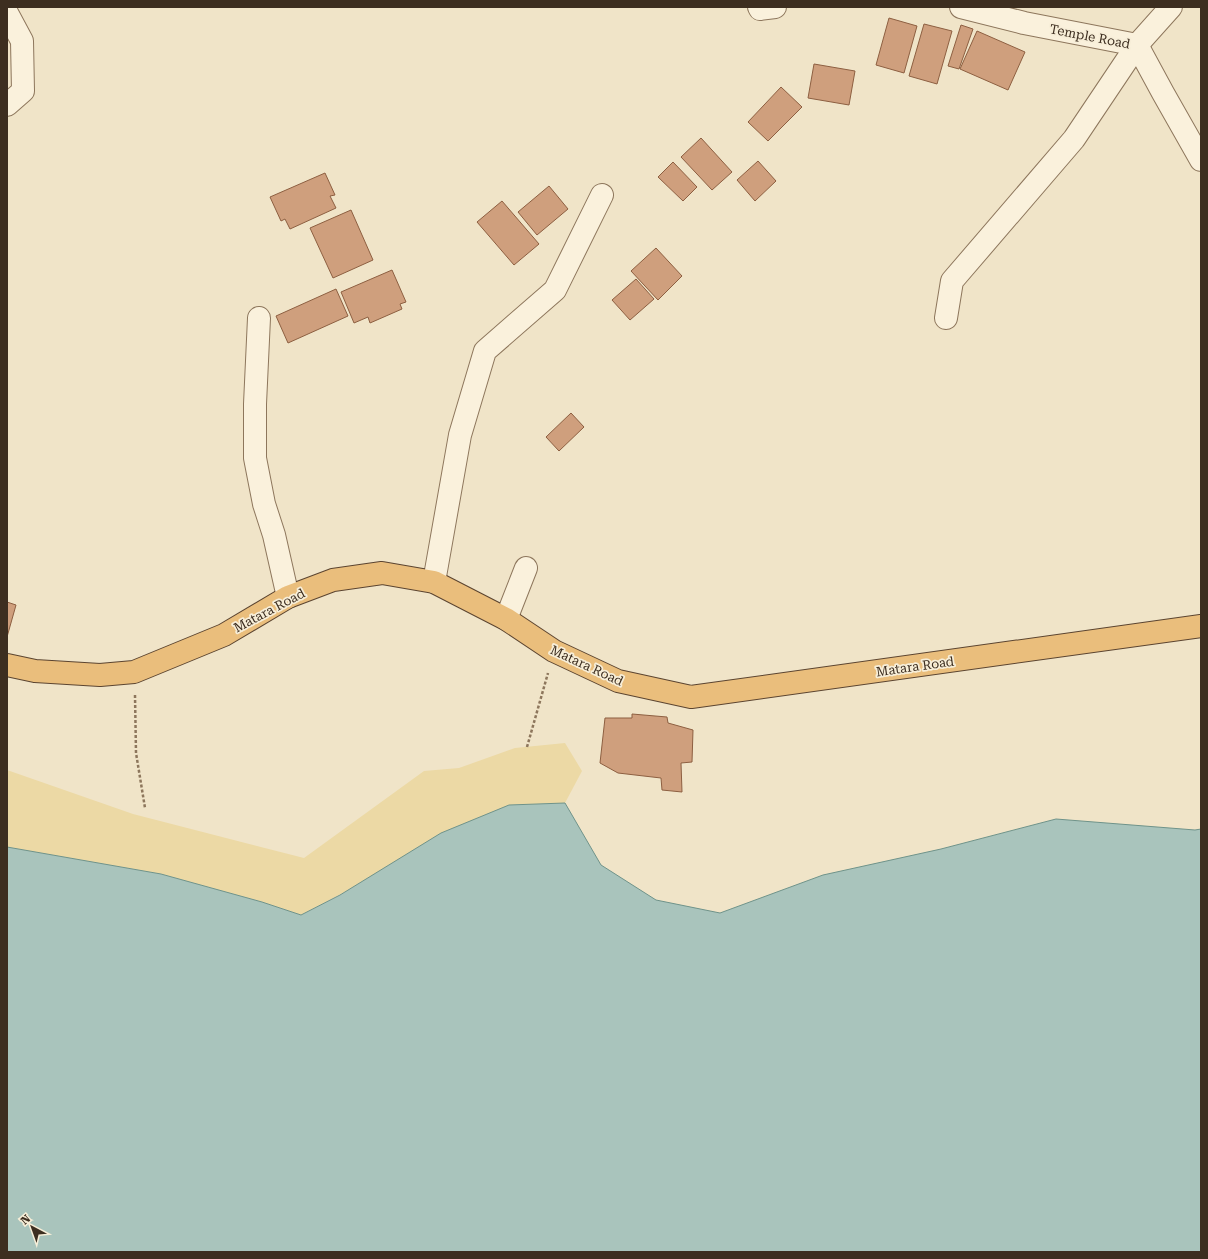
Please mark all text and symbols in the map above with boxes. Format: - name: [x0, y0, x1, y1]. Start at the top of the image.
- street label: Temple Road: [1048, 21, 1132, 52]
- street label: Matara Road: [231, 585, 308, 635]
- street label: Matara Road: [548, 642, 626, 689]
- street label: Matara Road: [875, 654, 956, 679]
- north arrow: [12, 1207, 52, 1247]
- text: N: [18, 1212, 34, 1228]

